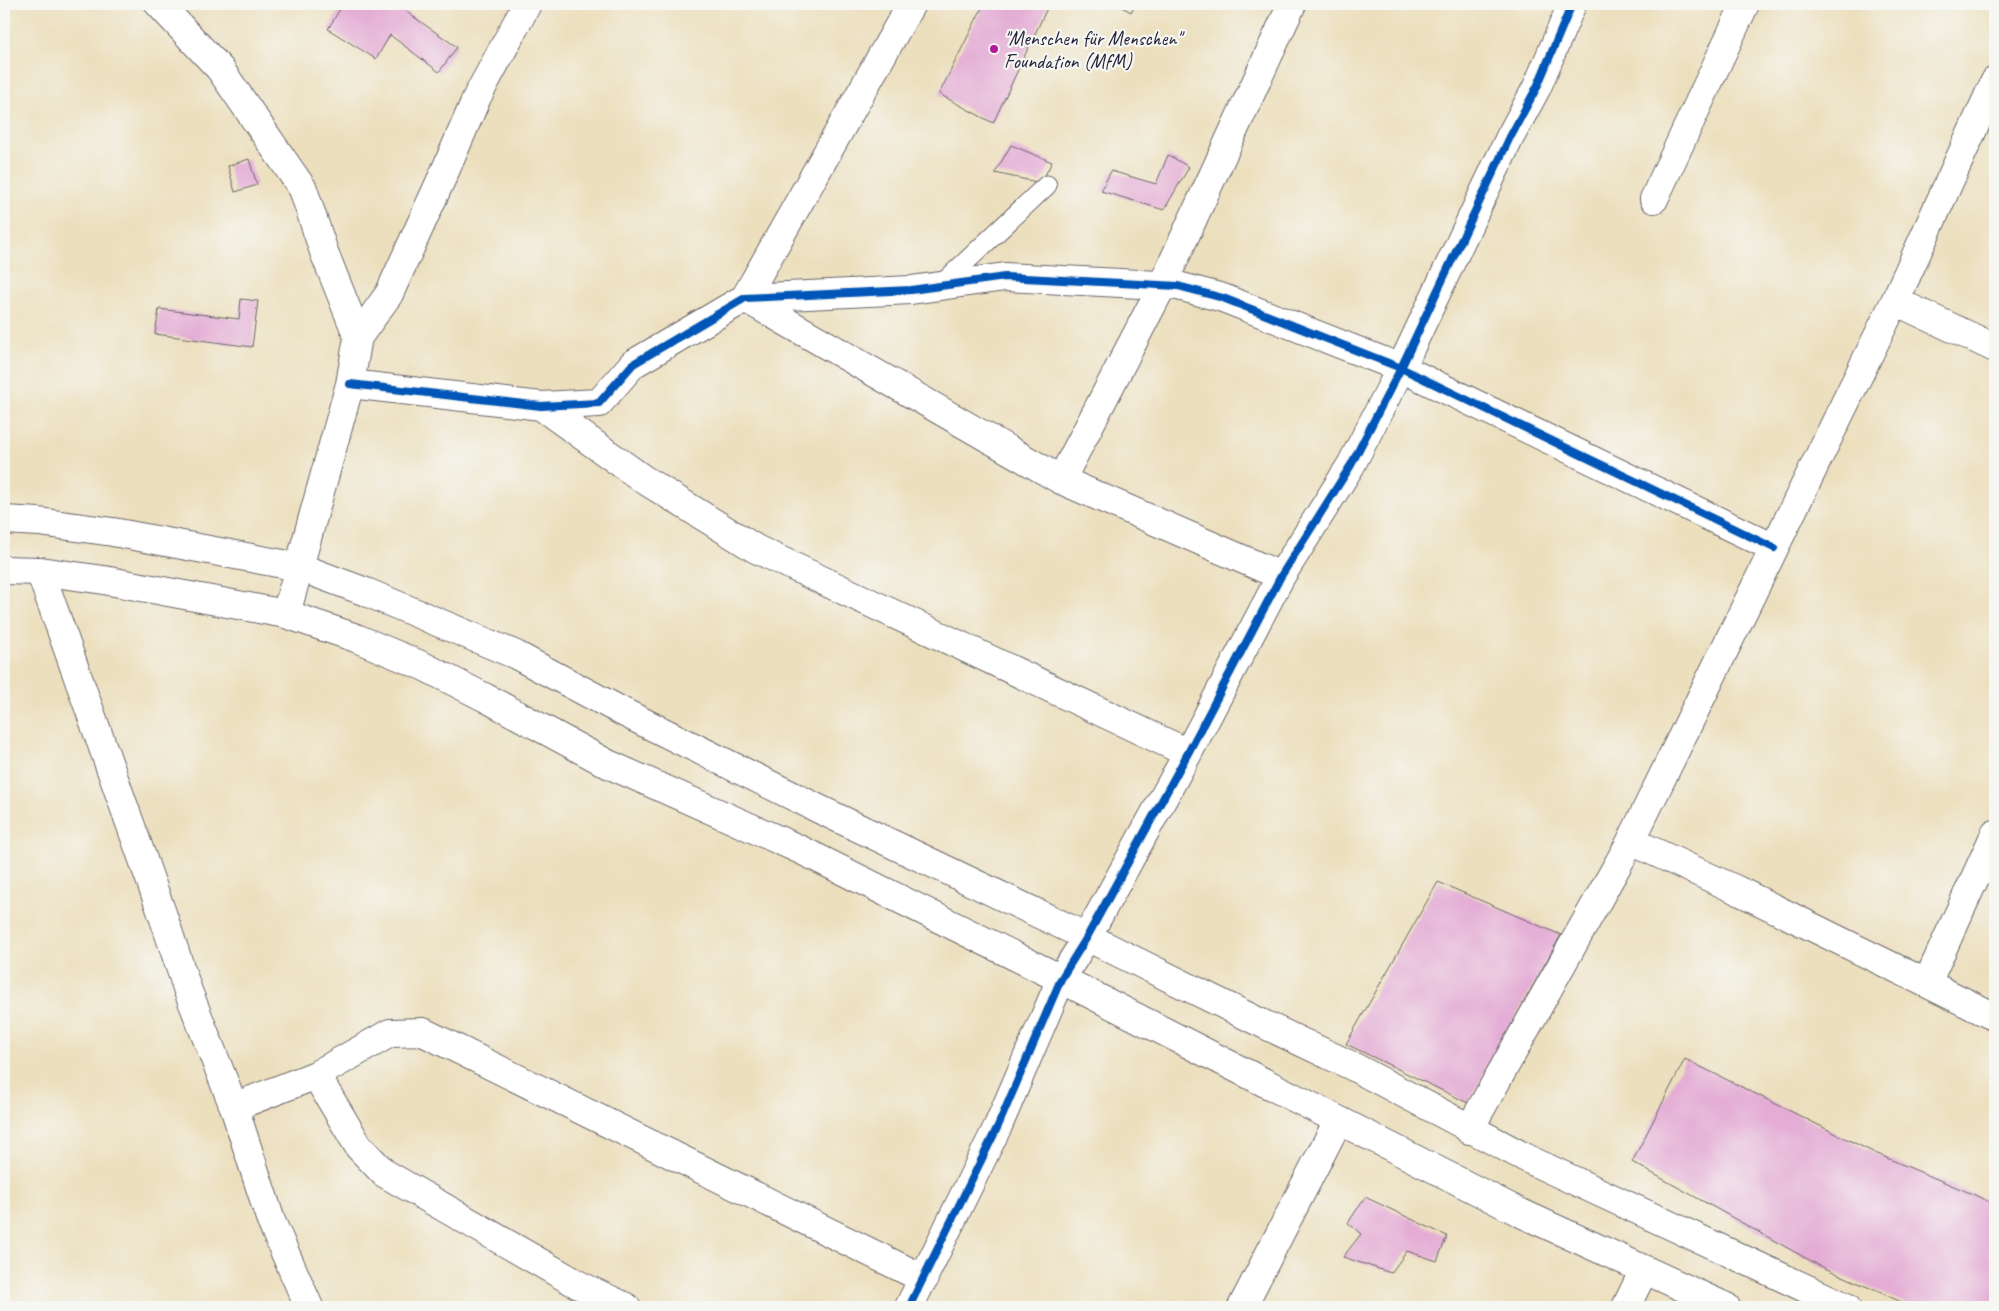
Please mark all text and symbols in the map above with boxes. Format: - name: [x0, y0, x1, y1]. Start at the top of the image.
- place label: "Menschen für Menschen" Foundation (MfM): [1004, 26, 1185, 74]
- marker: "Menschen für Menschen" Foundation (MfM): [988, 43, 1000, 55]

